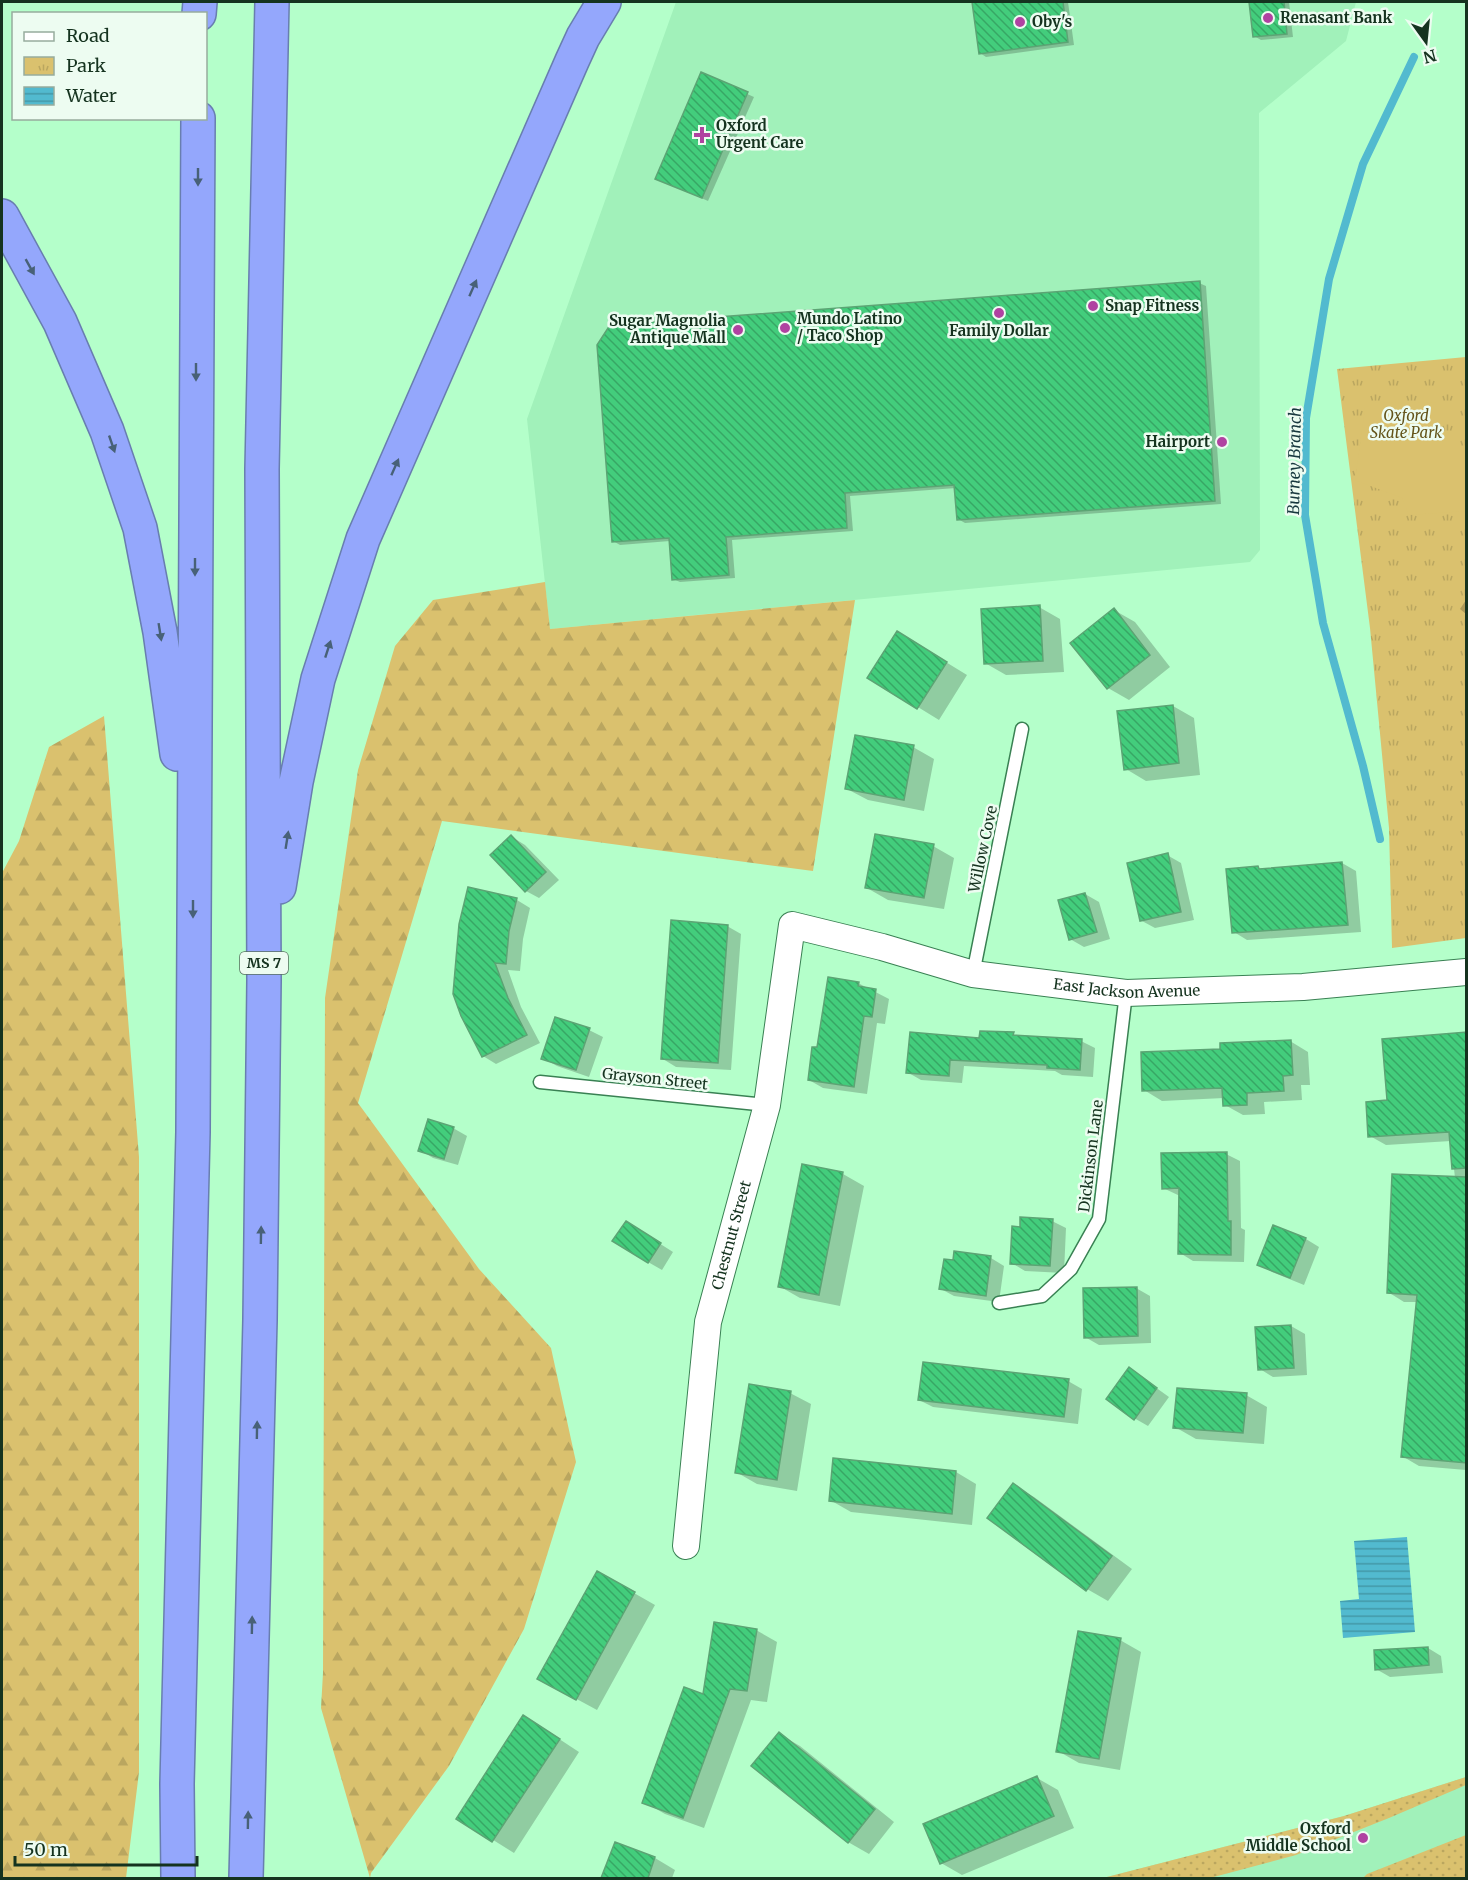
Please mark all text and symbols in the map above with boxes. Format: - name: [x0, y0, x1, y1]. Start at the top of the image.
- place label: Renasant Bank: [1280, 8, 1393, 27]
- marker: Renasant Bank: [1261, 11, 1275, 25]
- legend: [12, 12, 207, 120]
- place label: Oby's: [1032, 12, 1073, 31]
- north arrow: [1396, 12, 1456, 72]
- marker: Oby's: [1013, 15, 1027, 29]
- text: Road: [66, 24, 110, 47]
- text: N: [1421, 45, 1439, 68]
- text: Park: [66, 54, 107, 77]
- text: Water: [65, 84, 117, 107]
- place label: Oxford Urgent Care: [716, 116, 804, 152]
- marker: Oxford Urgent Care: [693, 126, 711, 144]
- one-way arrow: [193, 167, 203, 186]
- one-way arrow: [25, 259, 35, 276]
- one-way arrow: [469, 279, 478, 297]
- place label: Snap Fitness: [1105, 296, 1199, 315]
- marker: Snap Fitness: [1086, 299, 1100, 313]
- marker: Family Dollar: [992, 306, 1006, 320]
- place label: Mundo Latino / Taco Shop: [797, 309, 902, 345]
- place label: Sugar Magnolia Antique Mall: [609, 311, 727, 347]
- marker: Mundo Latino / Taco Shop: [778, 321, 792, 335]
- place label: Family Dollar: [949, 321, 1049, 340]
- marker: Sugar Magnolia Antique Mall: [731, 323, 745, 337]
- one-way arrow: [191, 362, 201, 381]
- park label: Oxford Skate Park: [1370, 406, 1443, 442]
- water label: Burney Branch: [1283, 407, 1305, 515]
- place label: Hairport: [1145, 432, 1210, 451]
- one-way arrow: [107, 435, 117, 453]
- marker: Hairport: [1215, 435, 1229, 449]
- one-way arrow: [390, 457, 400, 475]
- one-way arrow: [190, 557, 200, 576]
- one-way arrow: [156, 623, 165, 642]
- one-way arrow: [324, 640, 333, 658]
- street label: Willow Cove: [964, 803, 1001, 895]
- one-way arrow: [283, 830, 292, 849]
- one-way arrow: [188, 899, 198, 918]
- road number: MS 7: [240, 952, 288, 974]
- street label: East Jackson Avenue: [1052, 974, 1201, 1002]
- street label: Grayson Street: [601, 1064, 709, 1094]
- street label: Dickinson Lane: [1074, 1099, 1107, 1213]
- street label: Chestnut Street: [707, 1178, 755, 1292]
- one-way arrow: [256, 1226, 266, 1245]
- one-way arrow: [253, 1421, 262, 1440]
- one-way arrow: [248, 1616, 257, 1635]
- one-way arrow: [243, 1811, 252, 1830]
- place label: Oxford Middle School: [1246, 1819, 1351, 1855]
- scale bar: [15, 1829, 196, 1867]
- marker: Oxford Middle School: [1356, 1831, 1370, 1845]
- text: 50 m: [24, 1838, 68, 1861]

